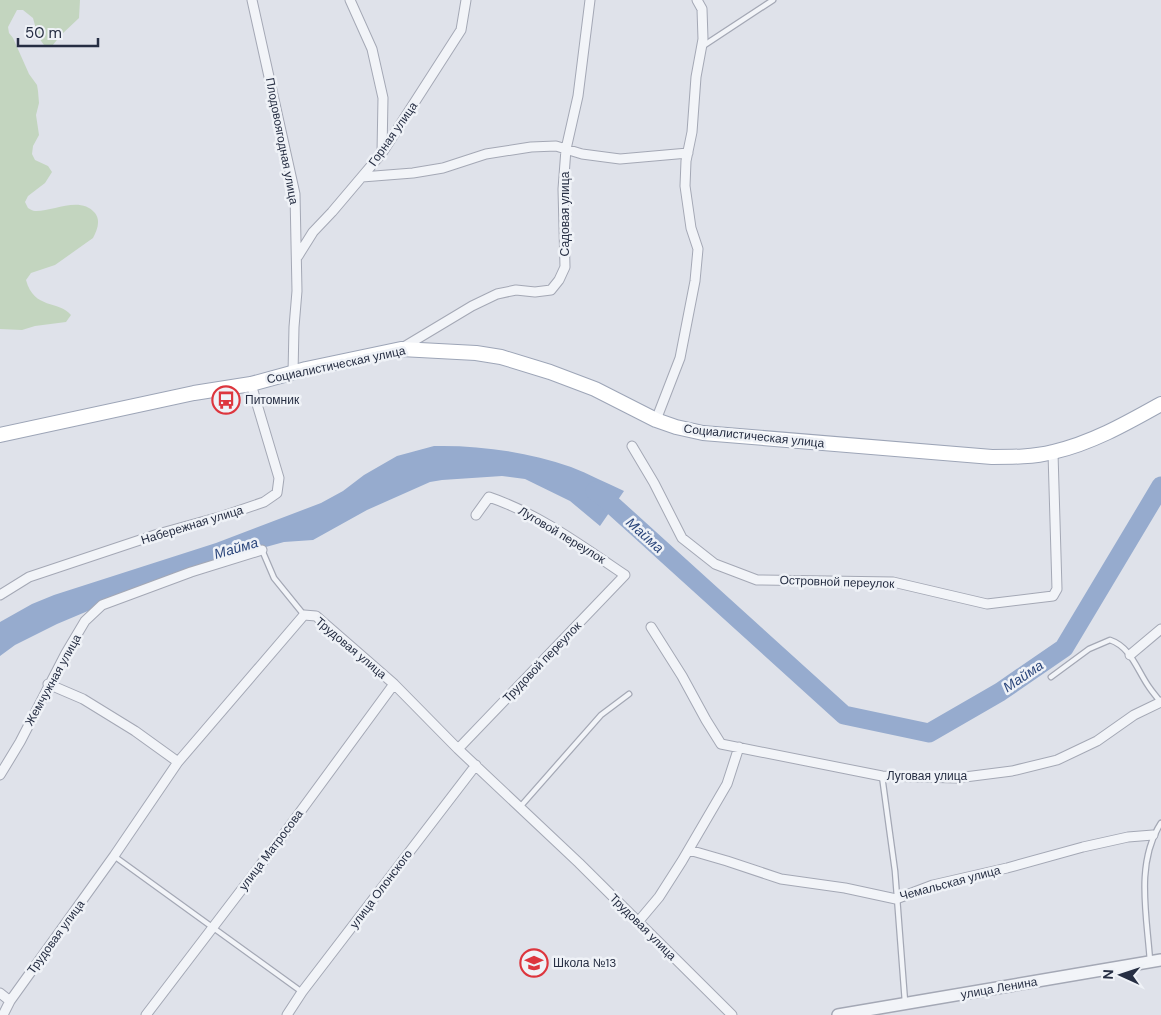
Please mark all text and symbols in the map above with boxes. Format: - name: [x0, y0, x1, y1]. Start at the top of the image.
- scale bar: [18, 15, 98, 47]
- text: 50 m: [25, 23, 62, 43]
- street label: Плодовоягодная улица: [262, 76, 302, 206]
- street label: Горная улица: [365, 98, 421, 169]
- street label: Садовая улица: [557, 171, 573, 256]
- street label: Социалистическая улица: [265, 342, 407, 388]
- bus stop icon: Питомник: [211, 385, 241, 415]
- place label: Питомник: [245, 392, 300, 408]
- street label: Социалистическая улица: [683, 421, 825, 451]
- street label: Набережная улица: [139, 502, 245, 548]
- street label: Луговой переулок: [516, 503, 609, 568]
- water label: Майма: [622, 513, 668, 557]
- water label: Майма: [212, 533, 260, 563]
- street label: Островной переулок: [779, 572, 895, 592]
- street label: Трудовая улица: [312, 614, 390, 683]
- street label: Трудовой переулок: [499, 618, 585, 706]
- street label: Жемчужная улица: [21, 631, 85, 729]
- water label: Майма: [999, 656, 1047, 696]
- street label: Луговая улица: [887, 768, 968, 784]
- street label: улица Матросова: [235, 806, 307, 894]
- street label: улица Олонского: [346, 846, 416, 932]
- street label: Чемальская улица: [898, 862, 1002, 904]
- street label: Трудовая улица: [606, 890, 680, 964]
- street label: Трудовая улица: [24, 896, 89, 977]
- school or university icon: Школа №13: [519, 948, 549, 978]
- north arrow: [1096, 950, 1146, 1000]
- place label: Школа №13: [553, 955, 616, 971]
- text: N: [1099, 969, 1117, 980]
- street label: улица Ленина: [960, 973, 1039, 1003]

